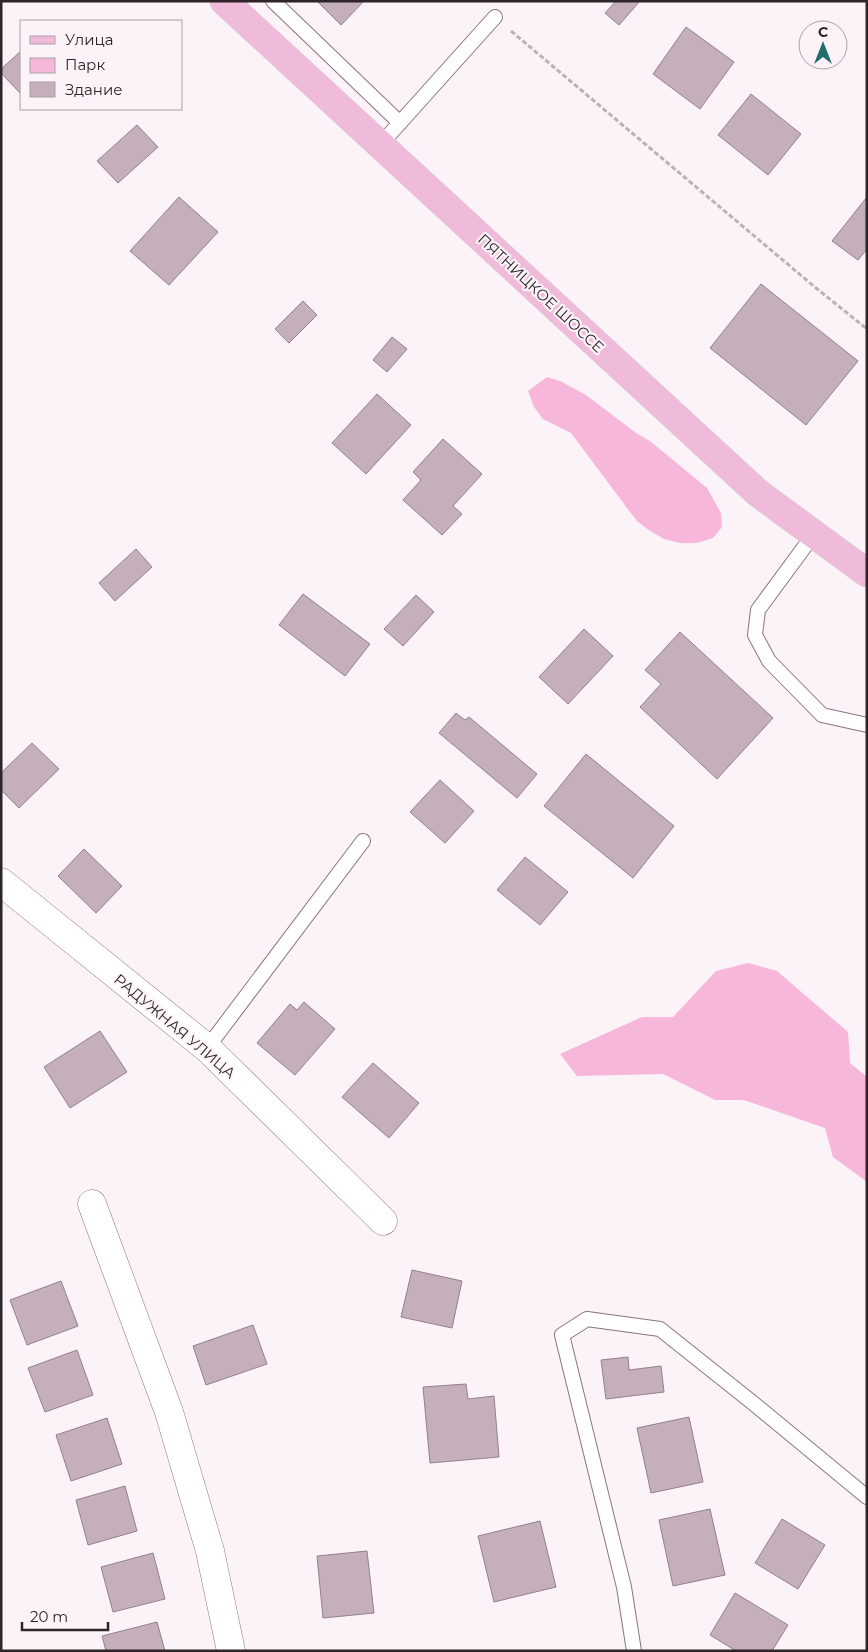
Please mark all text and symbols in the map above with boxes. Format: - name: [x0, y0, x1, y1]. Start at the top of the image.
- legend: [20, 20, 182, 110]
- north arrow: [798, 20, 848, 70]
- text: С: [818, 23, 828, 41]
- text: Улица: [65, 30, 113, 49]
- text: Парк: [65, 55, 105, 74]
- text: Здание: [65, 80, 123, 99]
- street label: ПЯТНИЦКОЕ ШОССЕ: [474, 230, 608, 357]
- street label: РАДУЖНАЯ УЛИЦА: [110, 969, 240, 1083]
- scale bar: [22, 1600, 109, 1632]
- text: 20 m: [30, 1607, 68, 1626]

